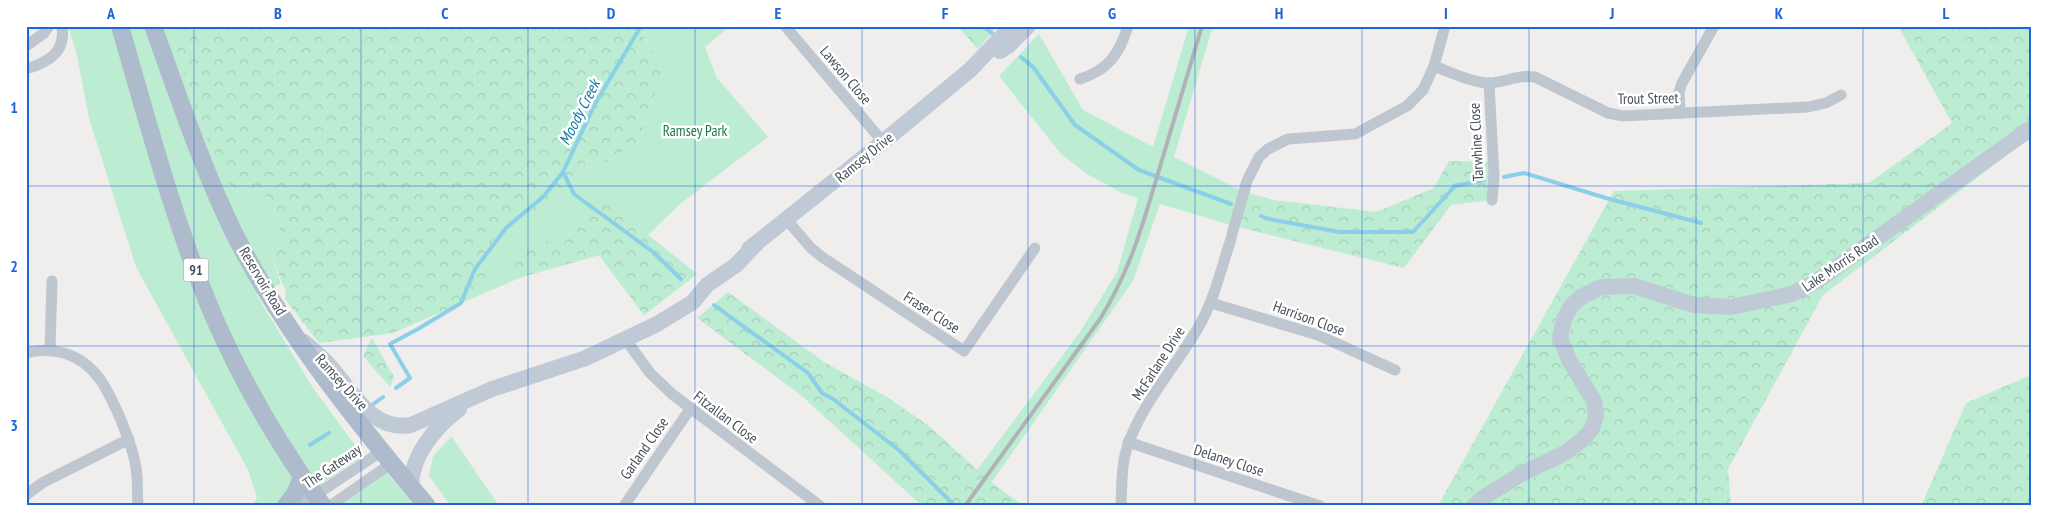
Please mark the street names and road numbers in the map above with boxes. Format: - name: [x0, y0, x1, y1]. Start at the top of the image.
- street label: Lawson Close: [816, 42, 876, 108]
- street label: Trout Street: [1617, 88, 1679, 108]
- street label: Tarwhine Close: [1464, 102, 1488, 182]
- street label: Ramsey Drive: [831, 128, 897, 186]
- street label: Lake Morris Road: [1798, 230, 1882, 296]
- street label: Reservoir Road: [235, 243, 291, 319]
- road number: 91: [184, 258, 208, 282]
- street label: Fraser Close: [900, 287, 964, 337]
- street label: Harrison Close: [1271, 296, 1347, 340]
- street label: McFarlane Drive: [1127, 323, 1189, 403]
- street label: Ramsey Drive: [312, 350, 372, 414]
- street label: Fitzallan Close: [690, 387, 762, 447]
- street label: Garland Close: [616, 413, 672, 483]
- street label: The Gateway: [299, 439, 365, 493]
- street label: Delaney Close: [1192, 440, 1266, 480]

